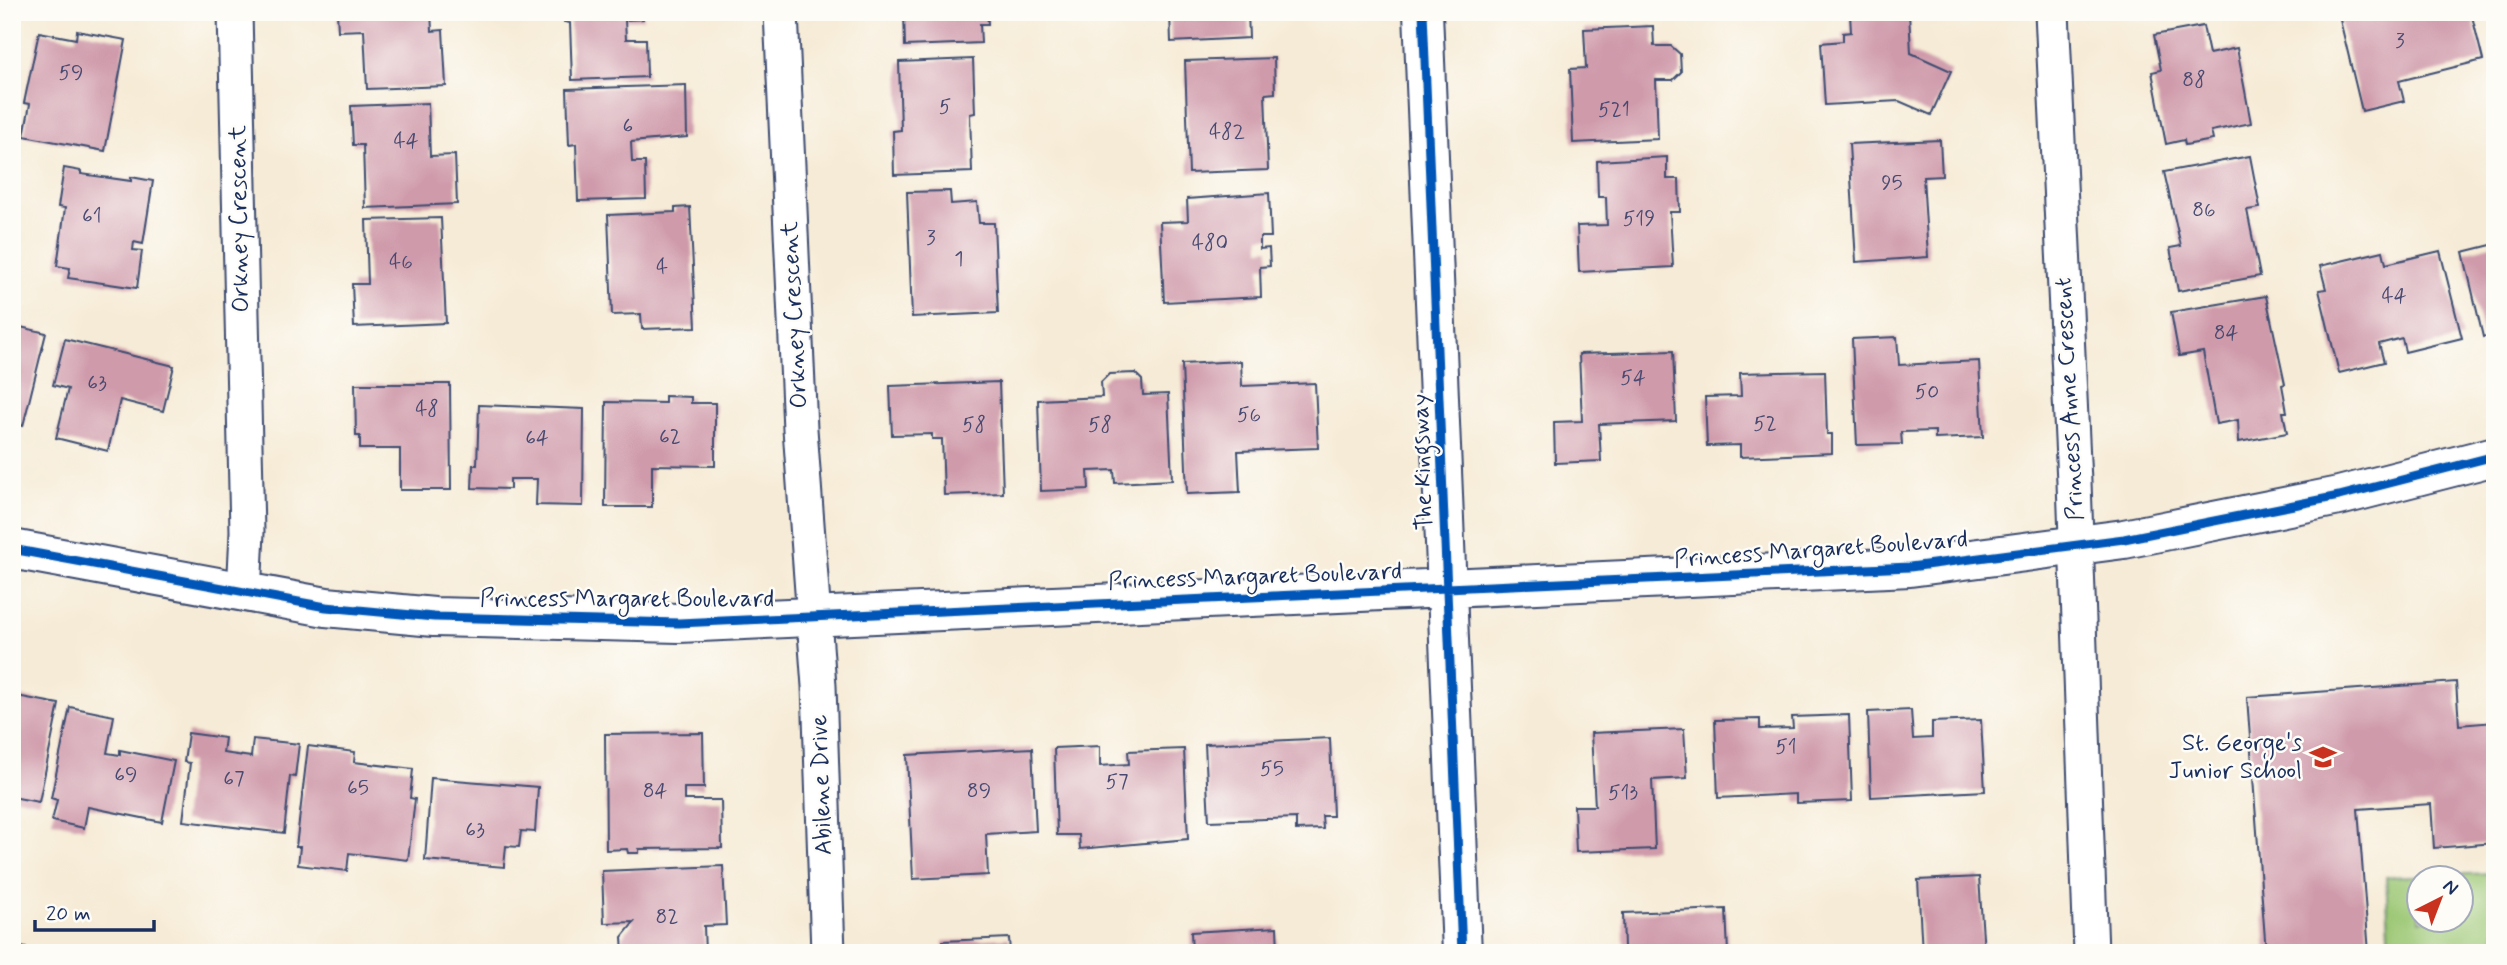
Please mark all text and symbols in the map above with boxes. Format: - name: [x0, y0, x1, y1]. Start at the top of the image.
- house number: 3: [2395, 27, 2405, 55]
- house number: 59: [58, 59, 84, 87]
- house number: 88: [2182, 66, 2206, 94]
- house number: 5: [939, 93, 951, 121]
- house number: 521: [1598, 96, 1630, 124]
- house number: 6: [623, 112, 633, 140]
- house number: 482: [1209, 118, 1245, 146]
- street label: Orkney Crescent: [223, 125, 257, 313]
- house number: 44: [394, 127, 419, 155]
- house number: 95: [1881, 169, 1903, 197]
- house number: 86: [2192, 196, 2216, 224]
- house number: 61: [82, 202, 102, 230]
- house number: 519: [1623, 205, 1655, 233]
- street label: Orkney Crescent: [775, 221, 815, 409]
- house number: 3: [926, 224, 936, 252]
- house number: 480: [1192, 229, 1228, 257]
- house number: 1: [954, 245, 964, 273]
- house number: 46: [389, 248, 413, 276]
- house number: 4: [656, 253, 668, 281]
- street label: Princess Anne Crescent: [2048, 277, 2092, 521]
- house number: 44: [2382, 282, 2407, 310]
- house number: 84: [2214, 319, 2239, 347]
- house number: 54: [1620, 364, 1646, 392]
- house number: 63: [87, 369, 107, 397]
- house number: 50: [1915, 378, 1939, 406]
- street label: The Kingsway: [1405, 393, 1444, 531]
- house number: 48: [415, 395, 439, 423]
- house number: 56: [1237, 401, 1261, 429]
- house number: 52: [1753, 410, 1777, 438]
- house number: 58: [962, 411, 986, 439]
- house number: 58: [1088, 411, 1112, 439]
- house number: 62: [659, 423, 681, 451]
- house number: 64: [525, 424, 549, 452]
- street label: Princess Margaret Boulevard: [1673, 524, 1969, 578]
- street label: Princess Margaret Boulevard: [1107, 556, 1403, 600]
- street label: Princess Margaret Boulevard: [480, 584, 774, 617]
- street label: Abilene Drive: [804, 714, 840, 856]
- place label: St. George's Junior School: [2169, 728, 2302, 787]
- house number: 51: [1775, 733, 1797, 761]
- school or university icon: St. George's Junior School: [2308, 742, 2338, 772]
- house number: 55: [1260, 755, 1284, 783]
- house number: 69: [114, 761, 138, 789]
- house number: 67: [223, 765, 245, 793]
- house number: 57: [1105, 768, 1129, 796]
- house number: 65: [347, 774, 369, 802]
- house number: 84: [643, 777, 668, 805]
- house number: 89: [967, 777, 991, 805]
- house number: 513: [1608, 779, 1639, 807]
- house number: 63: [465, 816, 485, 844]
- north arrow: [2406, 864, 2476, 934]
- text: N: [2437, 874, 2463, 901]
- scale bar: [35, 888, 154, 932]
- text: 20 m: [46, 900, 91, 928]
- house number: 82: [656, 903, 678, 931]

